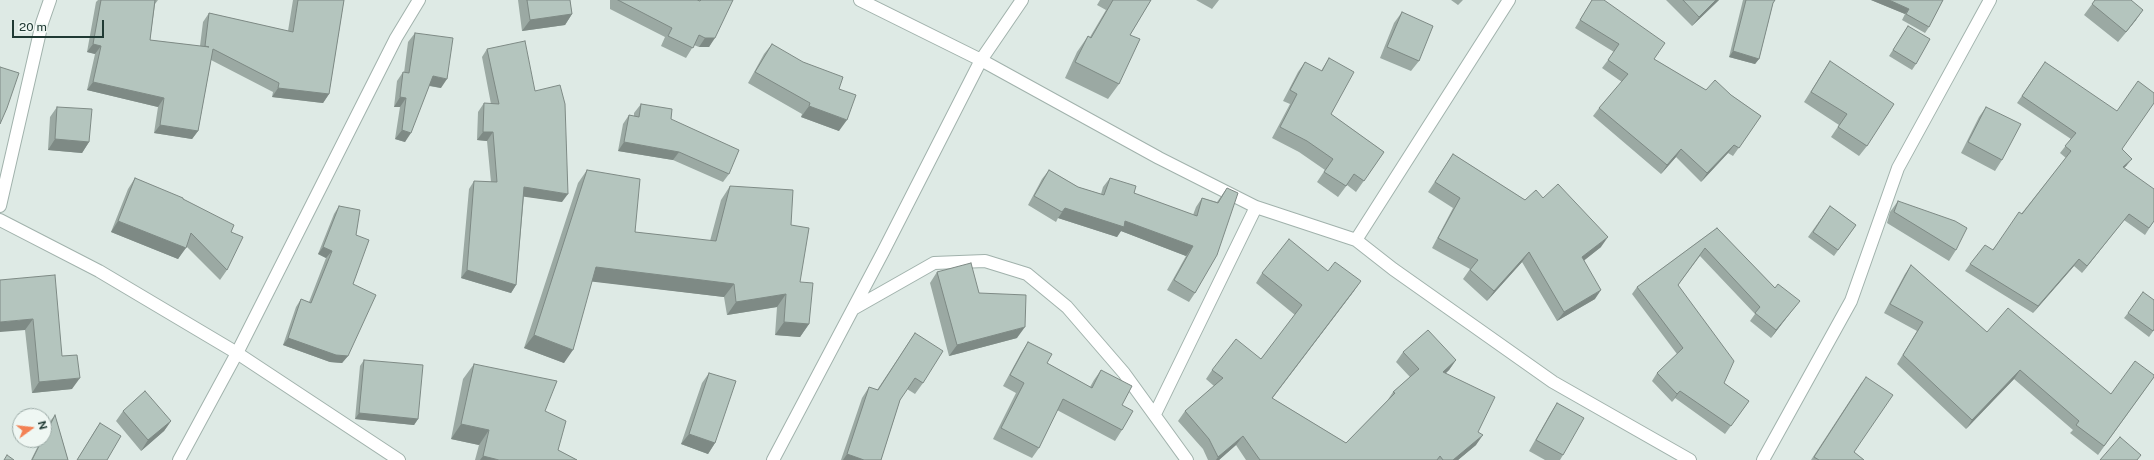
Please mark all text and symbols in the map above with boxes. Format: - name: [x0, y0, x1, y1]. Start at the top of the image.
- scale bar: [14, 12, 106, 38]
- text: 20 m: [19, 20, 47, 34]
- north arrow: [12, 408, 52, 448]
- text: N: [36, 419, 50, 431]

